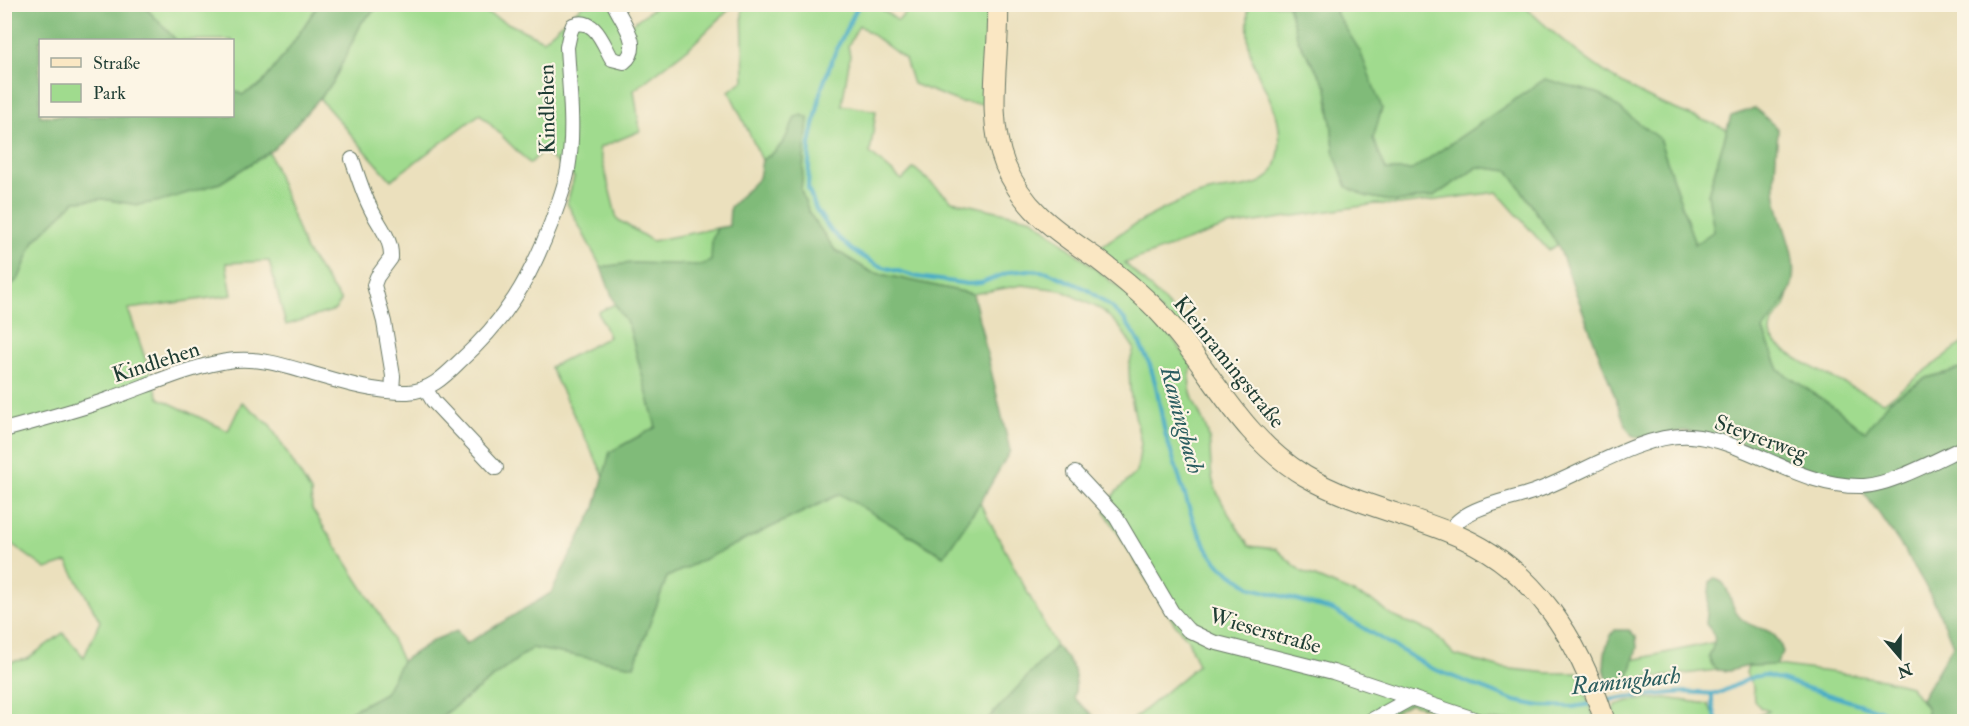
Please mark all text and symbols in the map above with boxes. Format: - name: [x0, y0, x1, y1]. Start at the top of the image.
- legend: [39, 39, 234, 117]
- text: Straße: [93, 52, 141, 75]
- street label: Kindlehen: [532, 64, 562, 154]
- text: Park: [93, 82, 126, 105]
- street label: Kleinramingstraße: [1167, 290, 1291, 434]
- street label: Kindlehen: [109, 335, 203, 389]
- water label: Ramingbach: [1153, 362, 1211, 477]
- street label: Steyrerweg: [1711, 408, 1813, 468]
- street label: Wieserstraße: [1205, 601, 1324, 660]
- north arrow: [1870, 627, 1930, 687]
- text: N: [1894, 658, 1916, 682]
- water label: Ramingbach: [1569, 660, 1683, 702]

